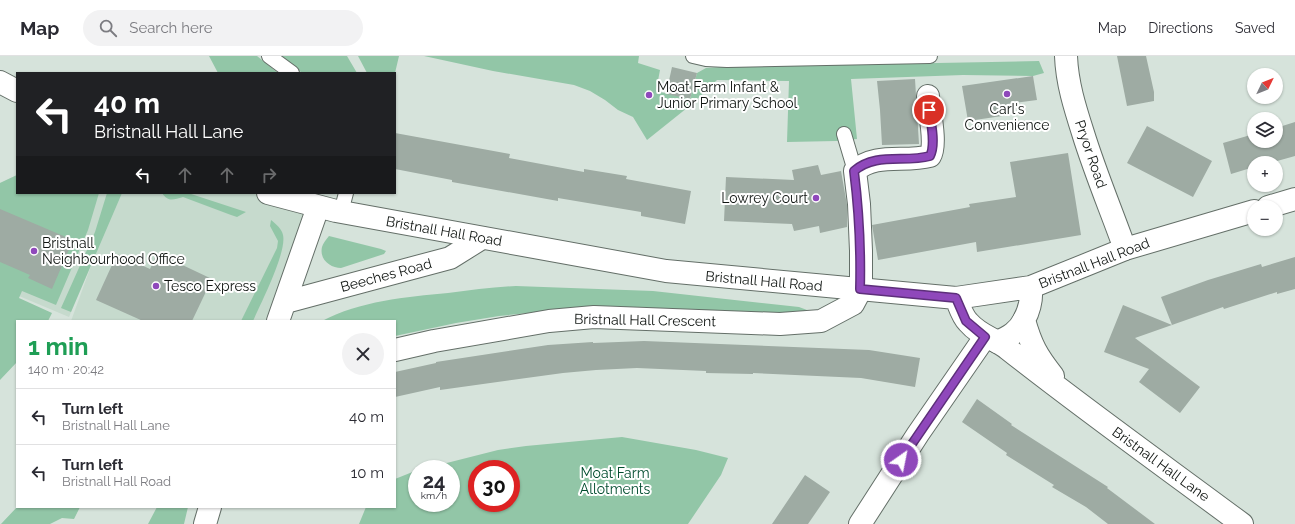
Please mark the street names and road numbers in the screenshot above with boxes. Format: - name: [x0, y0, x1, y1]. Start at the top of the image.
- street label: Pryor Road: [1072, 118, 1110, 190]
- street label: Bristnall Hall Road: [385, 213, 503, 249]
- street label: Bristnall Hall Road: [1036, 234, 1152, 292]
- street label: Beeches Road: [339, 255, 433, 295]
- street label: Bristnall Hall Road: [705, 268, 823, 294]
- street label: Bristnall Hall Crescent: [574, 311, 716, 329]
- street label: Bristnall Hall Lane: [1109, 423, 1213, 505]

